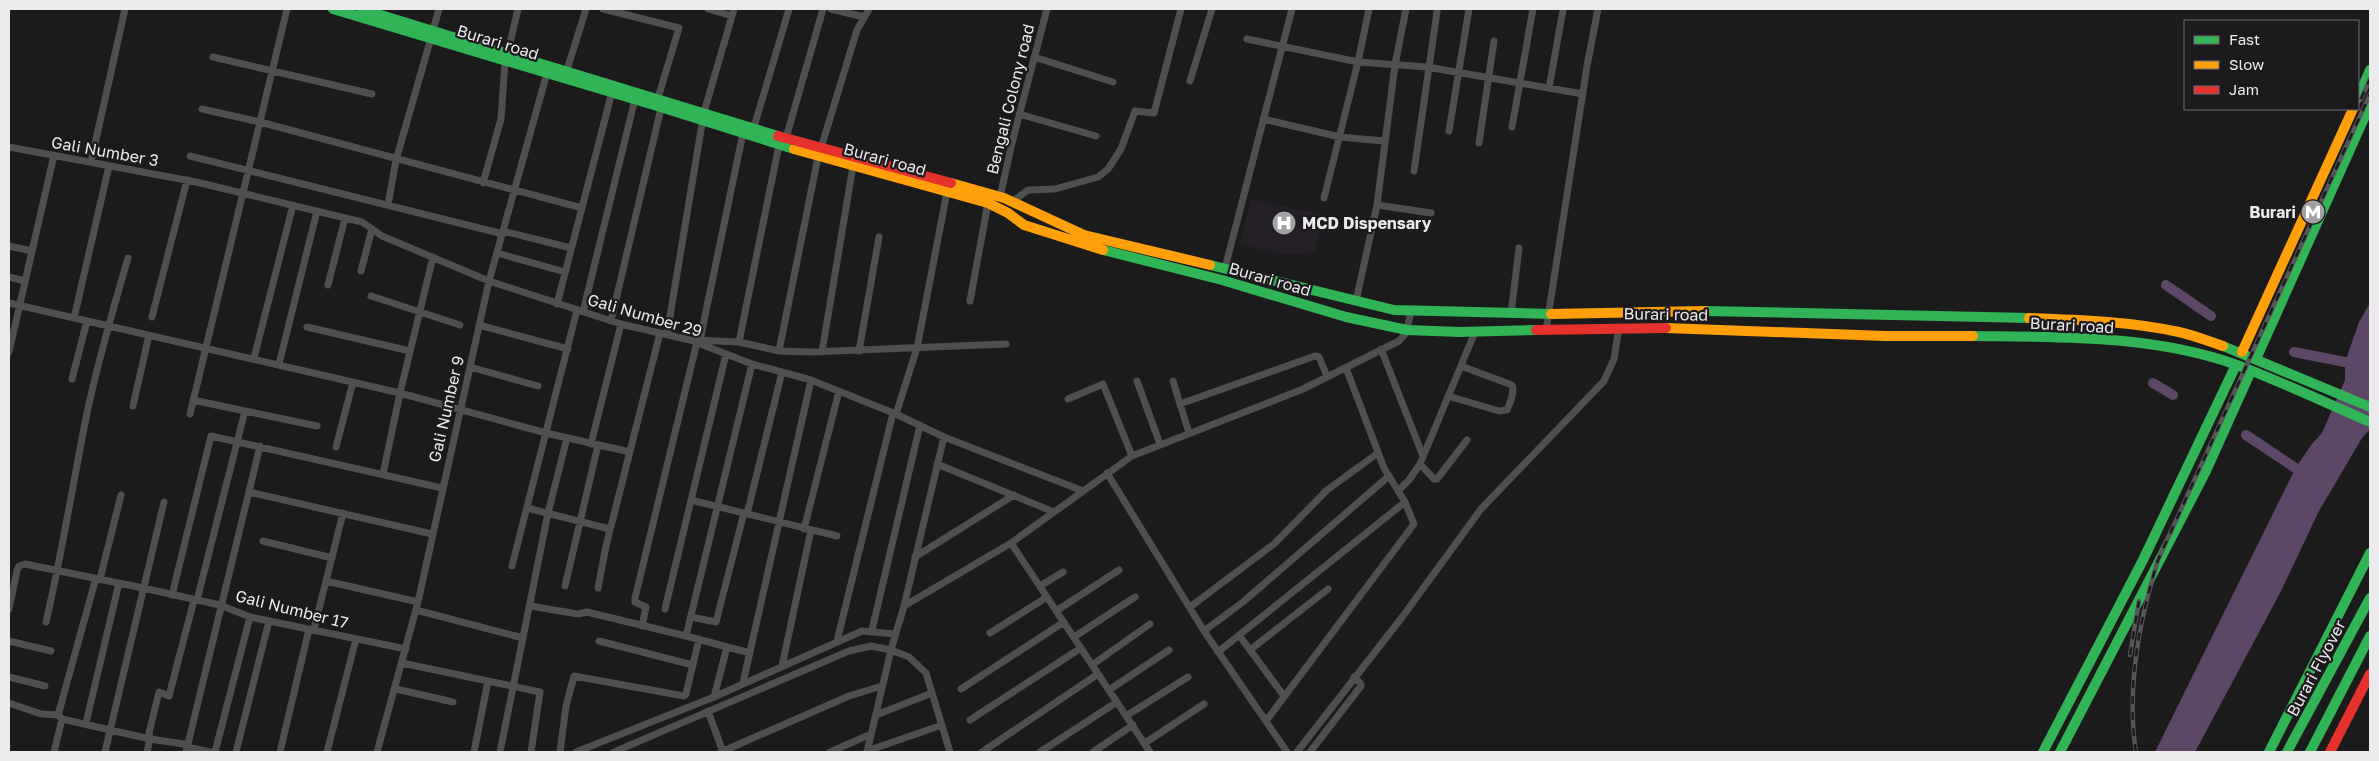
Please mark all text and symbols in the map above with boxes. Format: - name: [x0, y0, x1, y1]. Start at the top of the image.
- street label: Burari road: [455, 20, 541, 64]
- legend: [2184, 20, 2359, 110]
- street label: Bengali Colony road: [982, 22, 1038, 176]
- text: Fast: [2229, 30, 2260, 48]
- text: Slow: [2229, 55, 2264, 73]
- text: Jam: [2229, 80, 2259, 98]
- street label: Gali Number 3: [50, 132, 160, 170]
- street label: Burari road: [842, 138, 928, 180]
- metro station icon: Burari: [2300, 199, 2326, 225]
- place label: Burari: [2249, 202, 2296, 222]
- hospital icon: MCD Dispensary: [1271, 210, 1297, 236]
- place label: MCD Dispensary: [1302, 213, 1432, 233]
- street label: Burari road: [1227, 258, 1313, 300]
- street label: Gali Number 29: [585, 289, 705, 341]
- street label: Burari road: [1624, 303, 1708, 325]
- street label: Burari road: [2029, 313, 2115, 337]
- street label: Gali Number 9: [424, 354, 468, 464]
- street label: Gali Number 17: [234, 585, 350, 633]
- street label: Burari Flyover: [2282, 616, 2350, 720]

